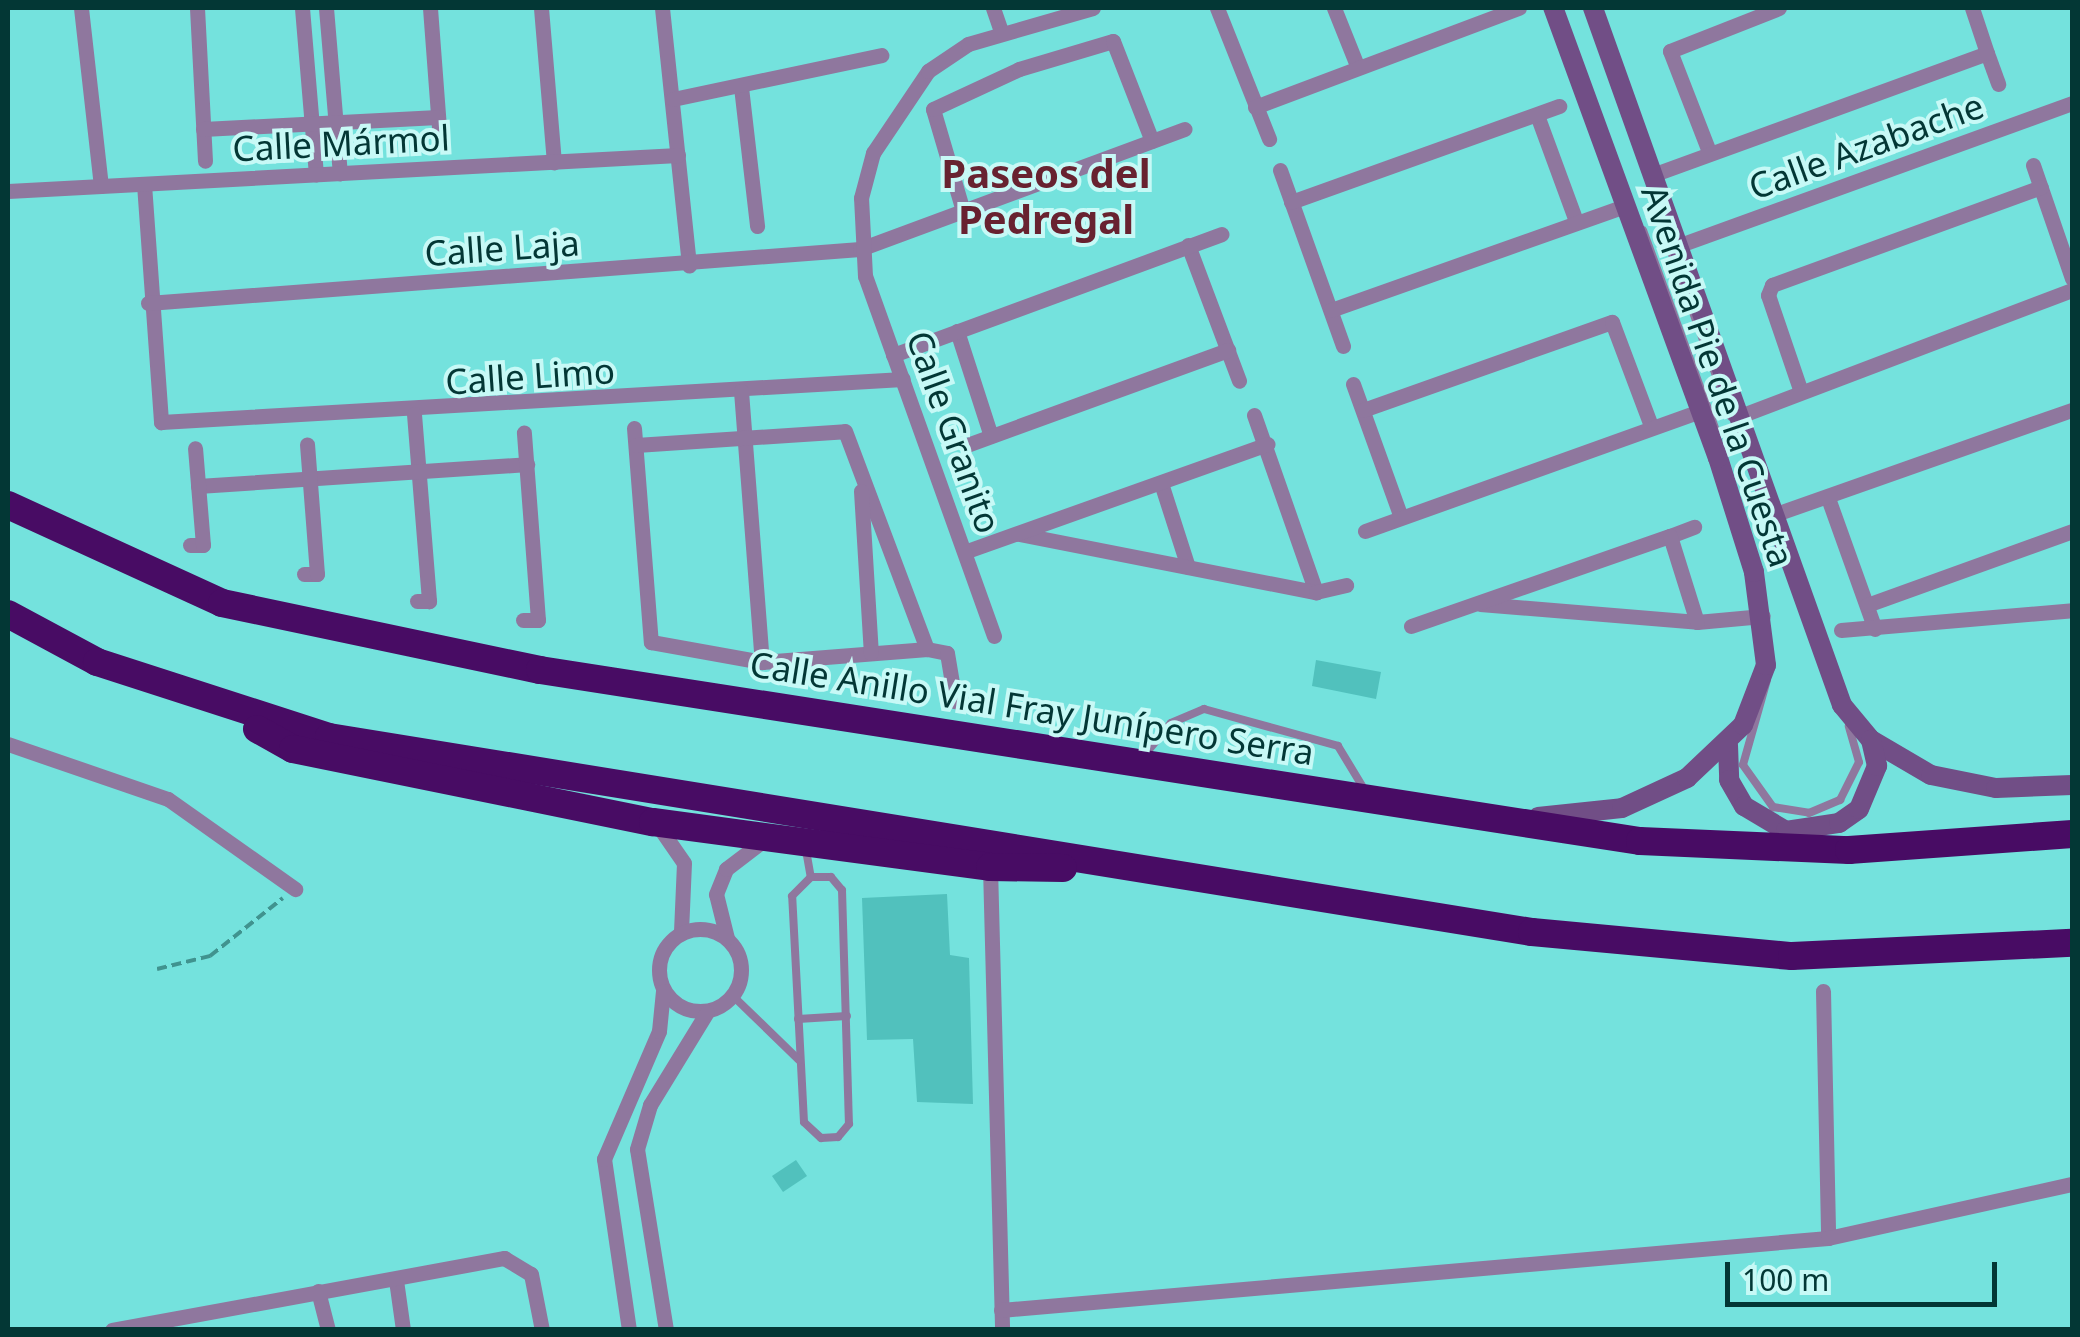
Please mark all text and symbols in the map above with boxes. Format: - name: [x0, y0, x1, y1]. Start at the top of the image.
- street label: Calle Azabache: [1743, 84, 1989, 208]
- street label: Calle Mármol: [231, 116, 451, 170]
- district label: Paseos del Pedregal: [941, 149, 1151, 243]
- street label: Avenida Pie de la Cuesta: [1633, 180, 1803, 572]
- street label: Calle Laja: [423, 222, 581, 274]
- street label: Calle Granito: [898, 325, 1010, 539]
- street label: Calle Limo: [444, 349, 616, 403]
- street label: Calle Anillo Vial Fray Junípero Serra: [747, 643, 1317, 773]
- scale bar: [1730, 1242, 2002, 1304]
- text: 100 m: [1742, 1259, 1829, 1300]

